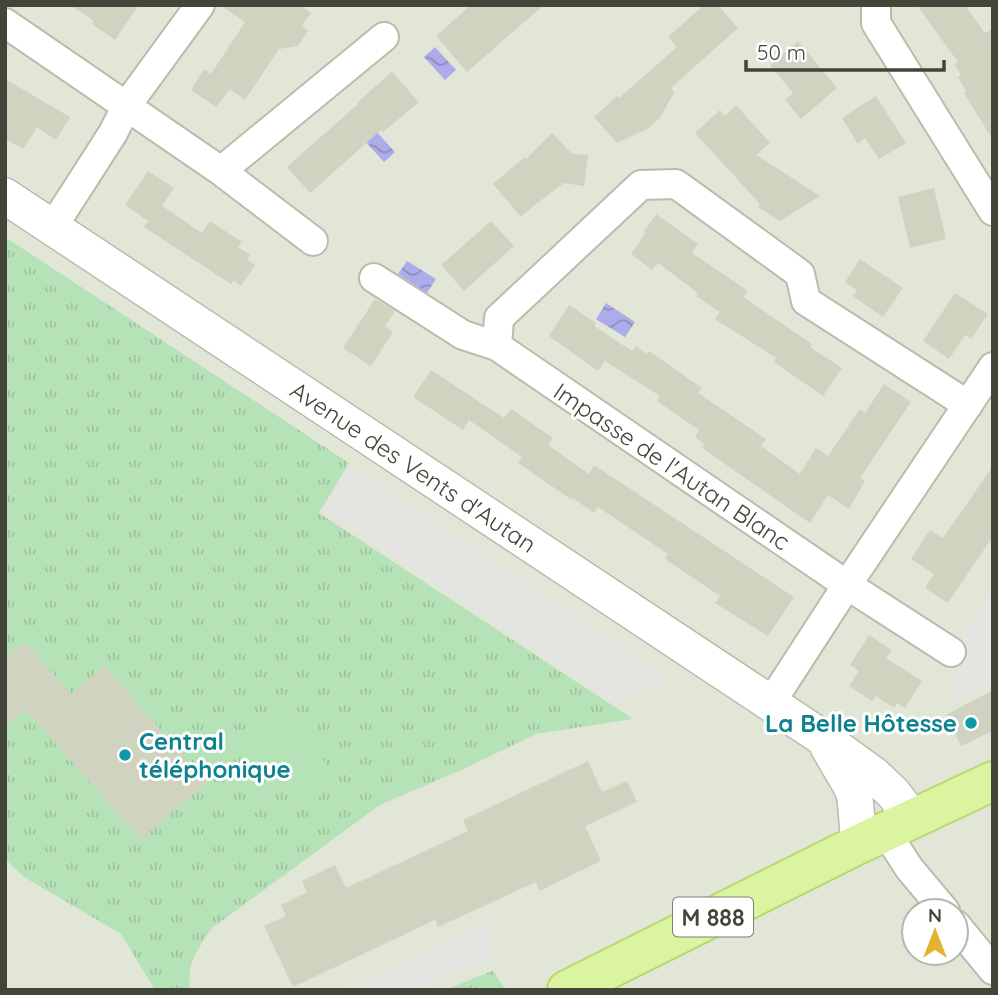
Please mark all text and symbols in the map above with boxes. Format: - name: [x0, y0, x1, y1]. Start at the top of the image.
- scale bar: [746, 28, 944, 72]
- text: 50 m: [757, 39, 806, 65]
- street label: Avenue des Vents d'Autan: [285, 374, 542, 559]
- street label: Impasse de l'Autan Blanc: [548, 376, 796, 556]
- place label: La Belle Hôtesse: [765, 708, 957, 738]
- marker: La Belle Hôtesse: [963, 715, 979, 731]
- place label: Central téléphonique: [139, 726, 291, 784]
- marker: Central téléphonique: [117, 747, 133, 763]
- north arrow: [900, 897, 970, 967]
- road number: M 888: [673, 898, 753, 936]
- text: N: [928, 903, 942, 927]

